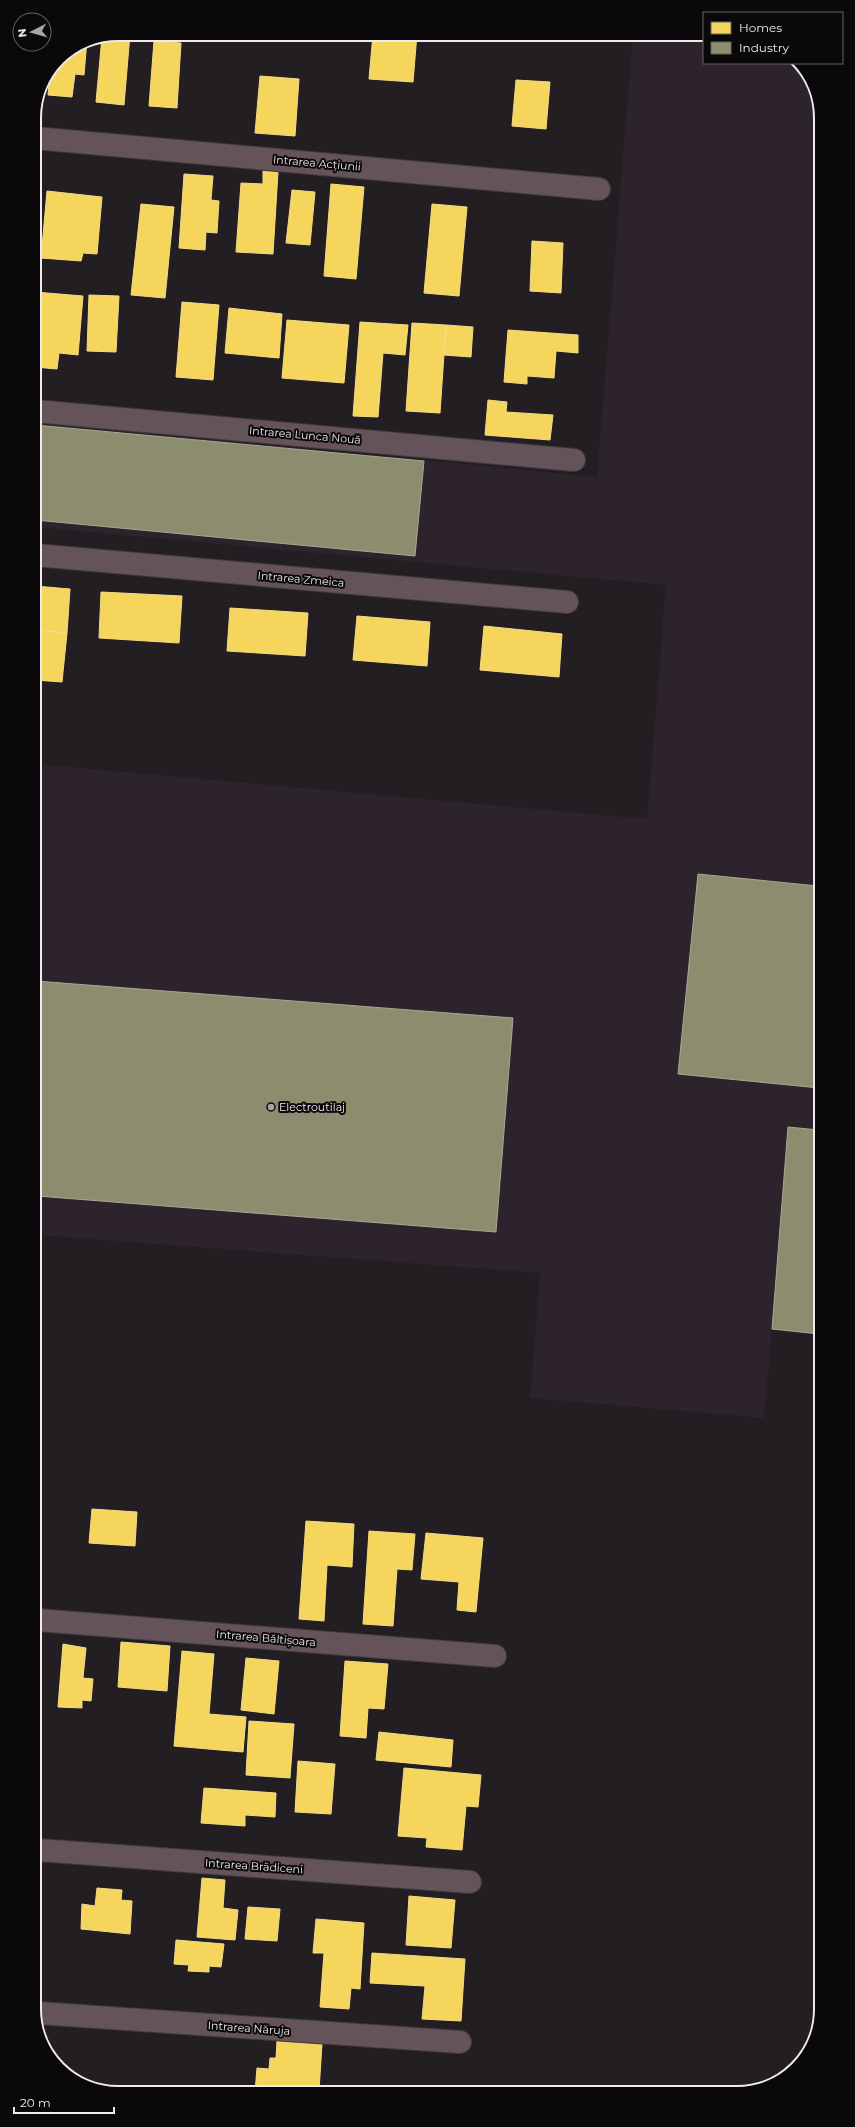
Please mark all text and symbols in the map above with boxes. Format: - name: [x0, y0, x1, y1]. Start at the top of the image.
- north arrow: [12, 12, 52, 52]
- legend: [703, 12, 843, 64]
- text: Homes: [739, 20, 782, 35]
- text: N: [15, 28, 29, 38]
- text: Industry: [739, 40, 789, 55]
- street label: Intrarea Acțiunii: [273, 152, 362, 174]
- street label: Intrarea Lunca Nouă: [248, 423, 362, 447]
- street label: Intrarea Zmeica: [257, 568, 345, 590]
- place label: Electroutilaj: [279, 1100, 345, 1114]
- marker: Electroutilaj: [266, 1102, 276, 1112]
- street label: Intrarea Băltișoara: [216, 1627, 316, 1649]
- street label: Intrarea Brădiceni: [205, 1856, 303, 1876]
- street label: Intrarea Năruja: [207, 2018, 291, 2038]
- scale bar: [14, 2089, 114, 2115]
- text: 20 m: [20, 2095, 51, 2110]

